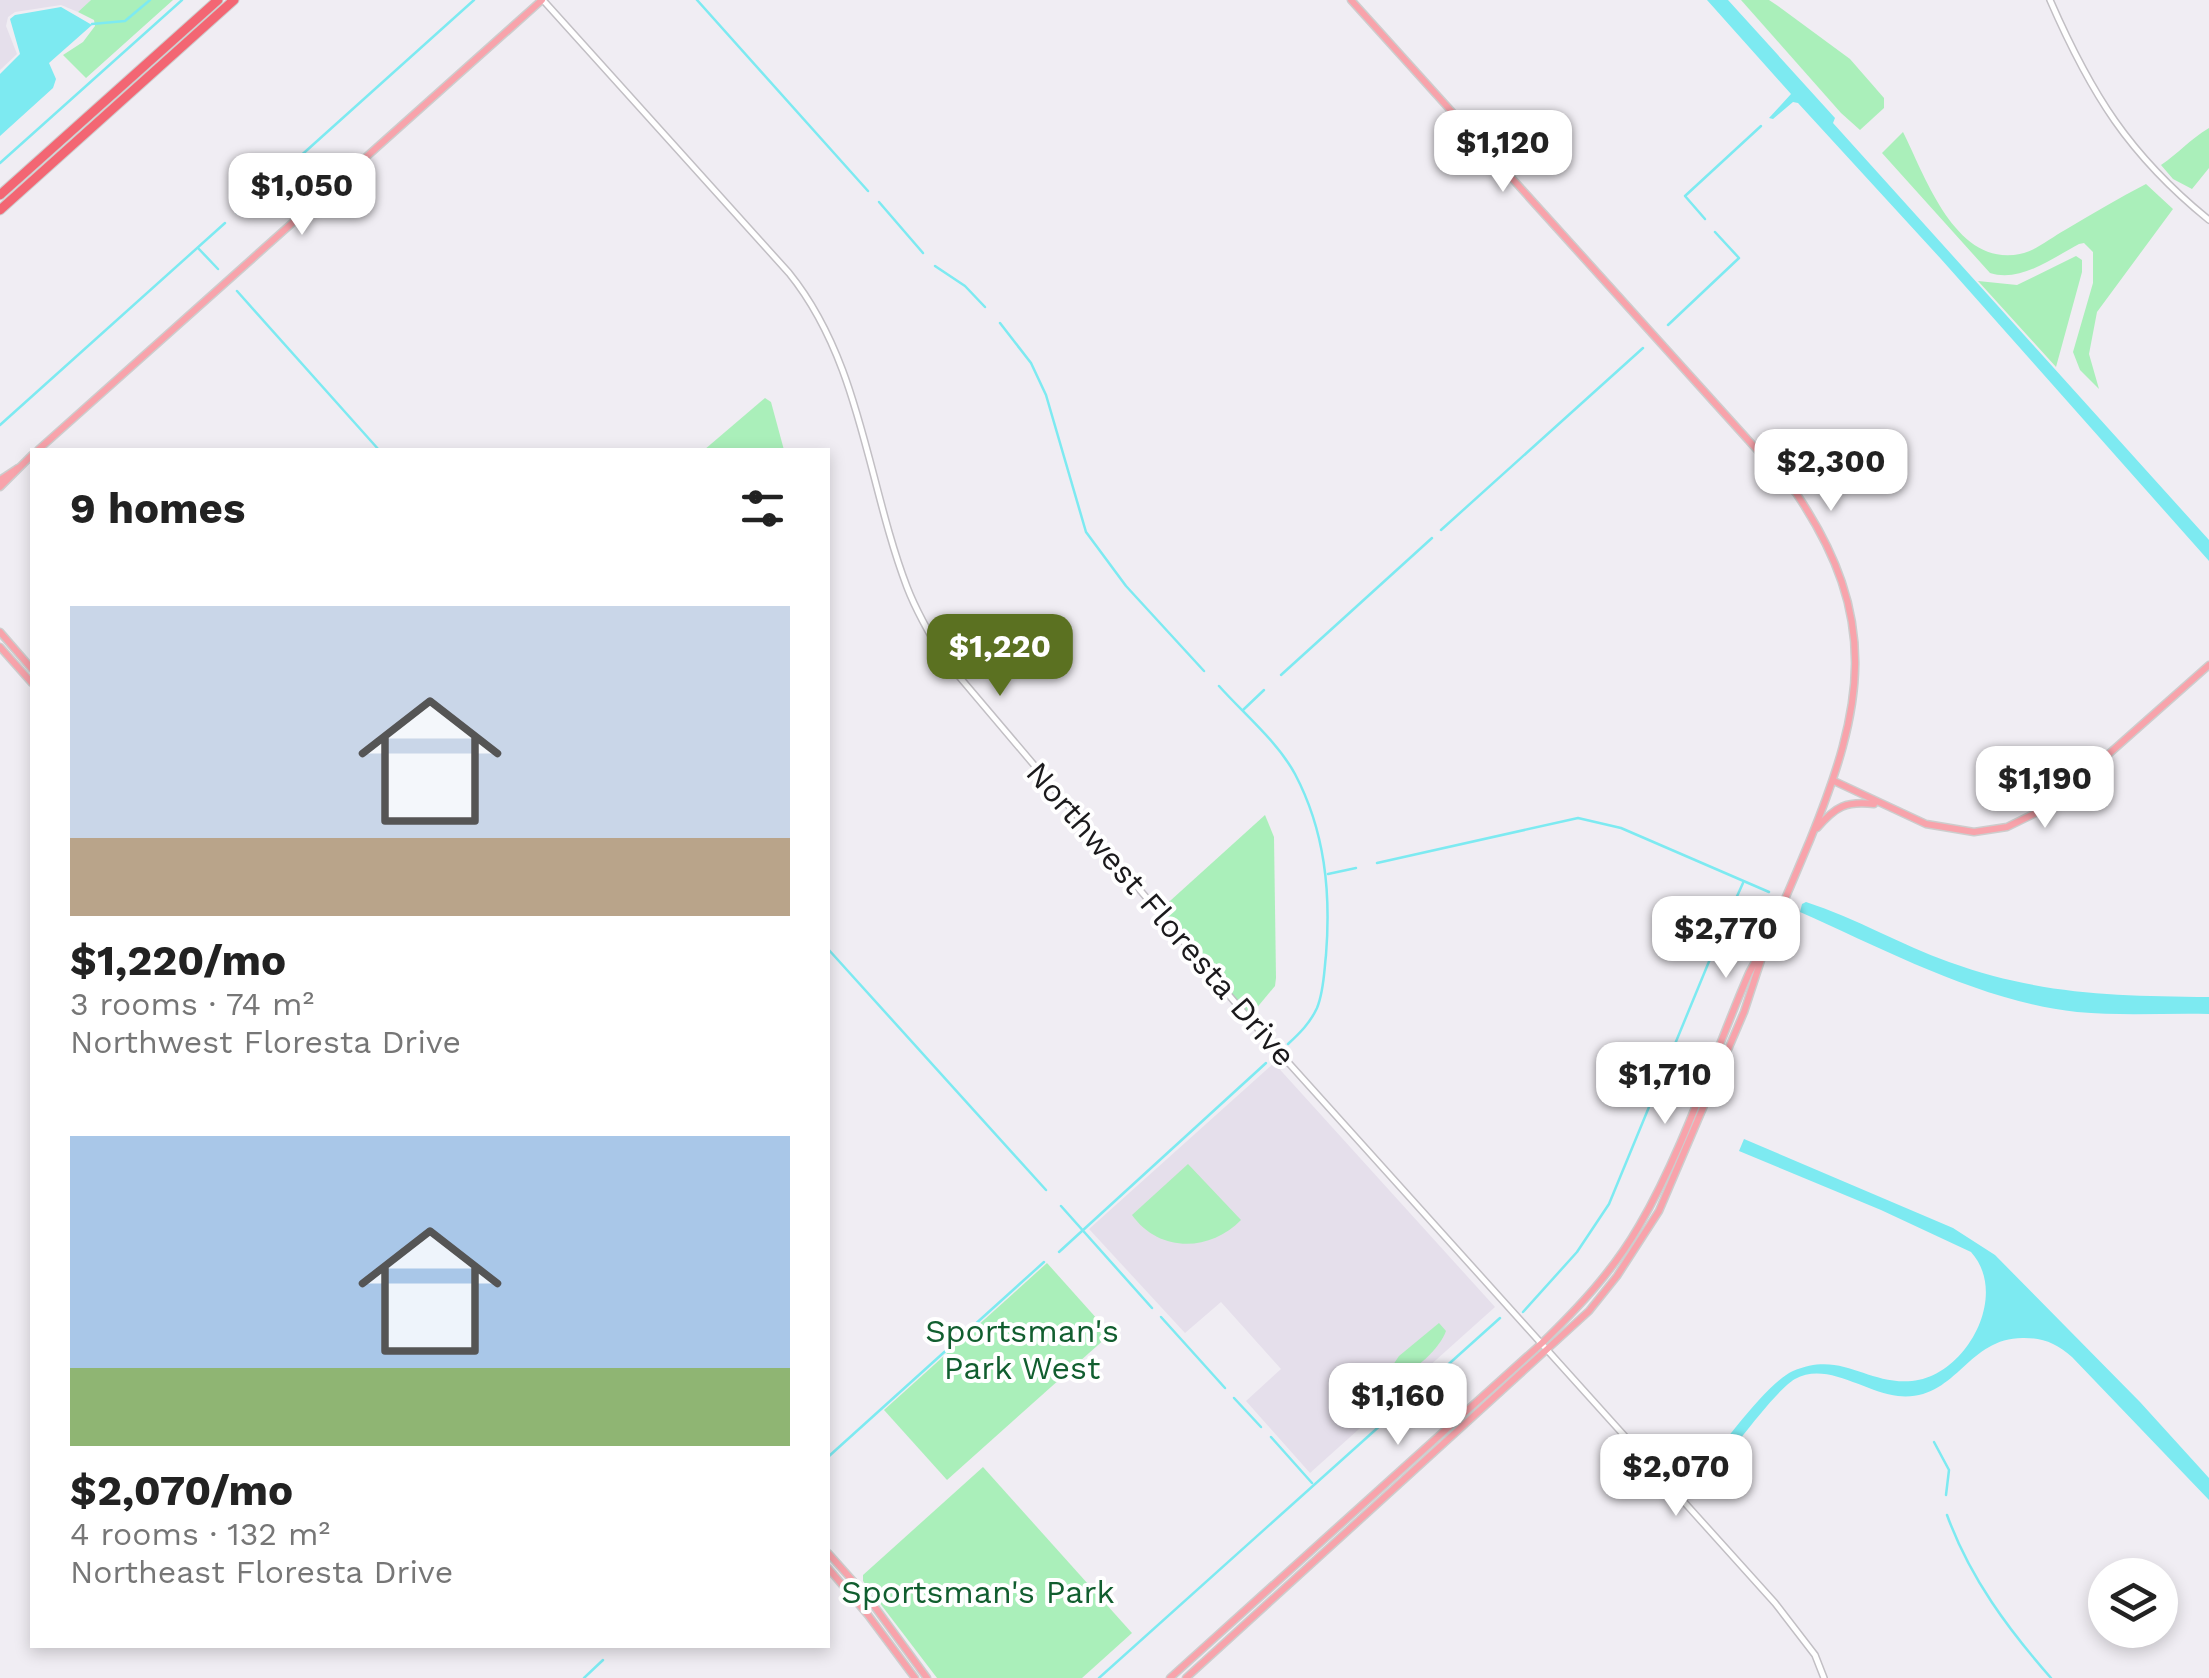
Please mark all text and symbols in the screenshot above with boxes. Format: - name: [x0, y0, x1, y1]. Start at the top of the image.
- pin: $1,120: [1422, 110, 1584, 195]
- text: $1,120: [1456, 123, 1550, 161]
- pin: $1,050: [221, 153, 383, 238]
- text: $1,050: [251, 166, 353, 204]
- pin: $2,300: [1750, 429, 1912, 514]
- text: $2,300: [1776, 442, 1886, 480]
- icon: filters: [735, 481, 790, 536]
- text: 9 homes: [70, 484, 245, 533]
- pin: $1,220: [919, 614, 1081, 699]
- text: $1,220: [949, 627, 1051, 665]
- icon: home: [340, 671, 520, 851]
- pin: $1,190: [1964, 746, 2126, 831]
- street label: Northwest Floresta Drive: [1018, 754, 1304, 1074]
- text: $1,190: [1998, 759, 2092, 797]
- pin: $2,770: [1645, 896, 1807, 981]
- text: $2,770: [1674, 909, 1778, 947]
- text: $1,220/mo: [70, 936, 286, 985]
- text: 3 rooms · 74 m²: [70, 985, 314, 1023]
- text: Northwest Floresta Drive: [70, 1023, 461, 1061]
- pin: $1,710: [1584, 1042, 1746, 1127]
- text: $1,710: [1618, 1055, 1712, 1093]
- icon: home: [340, 1201, 520, 1381]
- park label: Sportsman's Park West: [925, 1312, 1119, 1387]
- pin: $1,160: [1317, 1363, 1479, 1448]
- text: $1,160: [1351, 1376, 1445, 1414]
- pin: $2,070: [1595, 1434, 1757, 1519]
- text: $2,070: [1622, 1447, 1730, 1485]
- text: $2,070/mo: [70, 1466, 293, 1515]
- text: 4 rooms · 132 m²: [70, 1515, 330, 1553]
- text: Northeast Floresta Drive: [70, 1553, 453, 1591]
- map controls: [2088, 1558, 2178, 1648]
- button: layers: [2088, 1558, 2178, 1648]
- park label: Sportsman's Park: [841, 1573, 1115, 1611]

